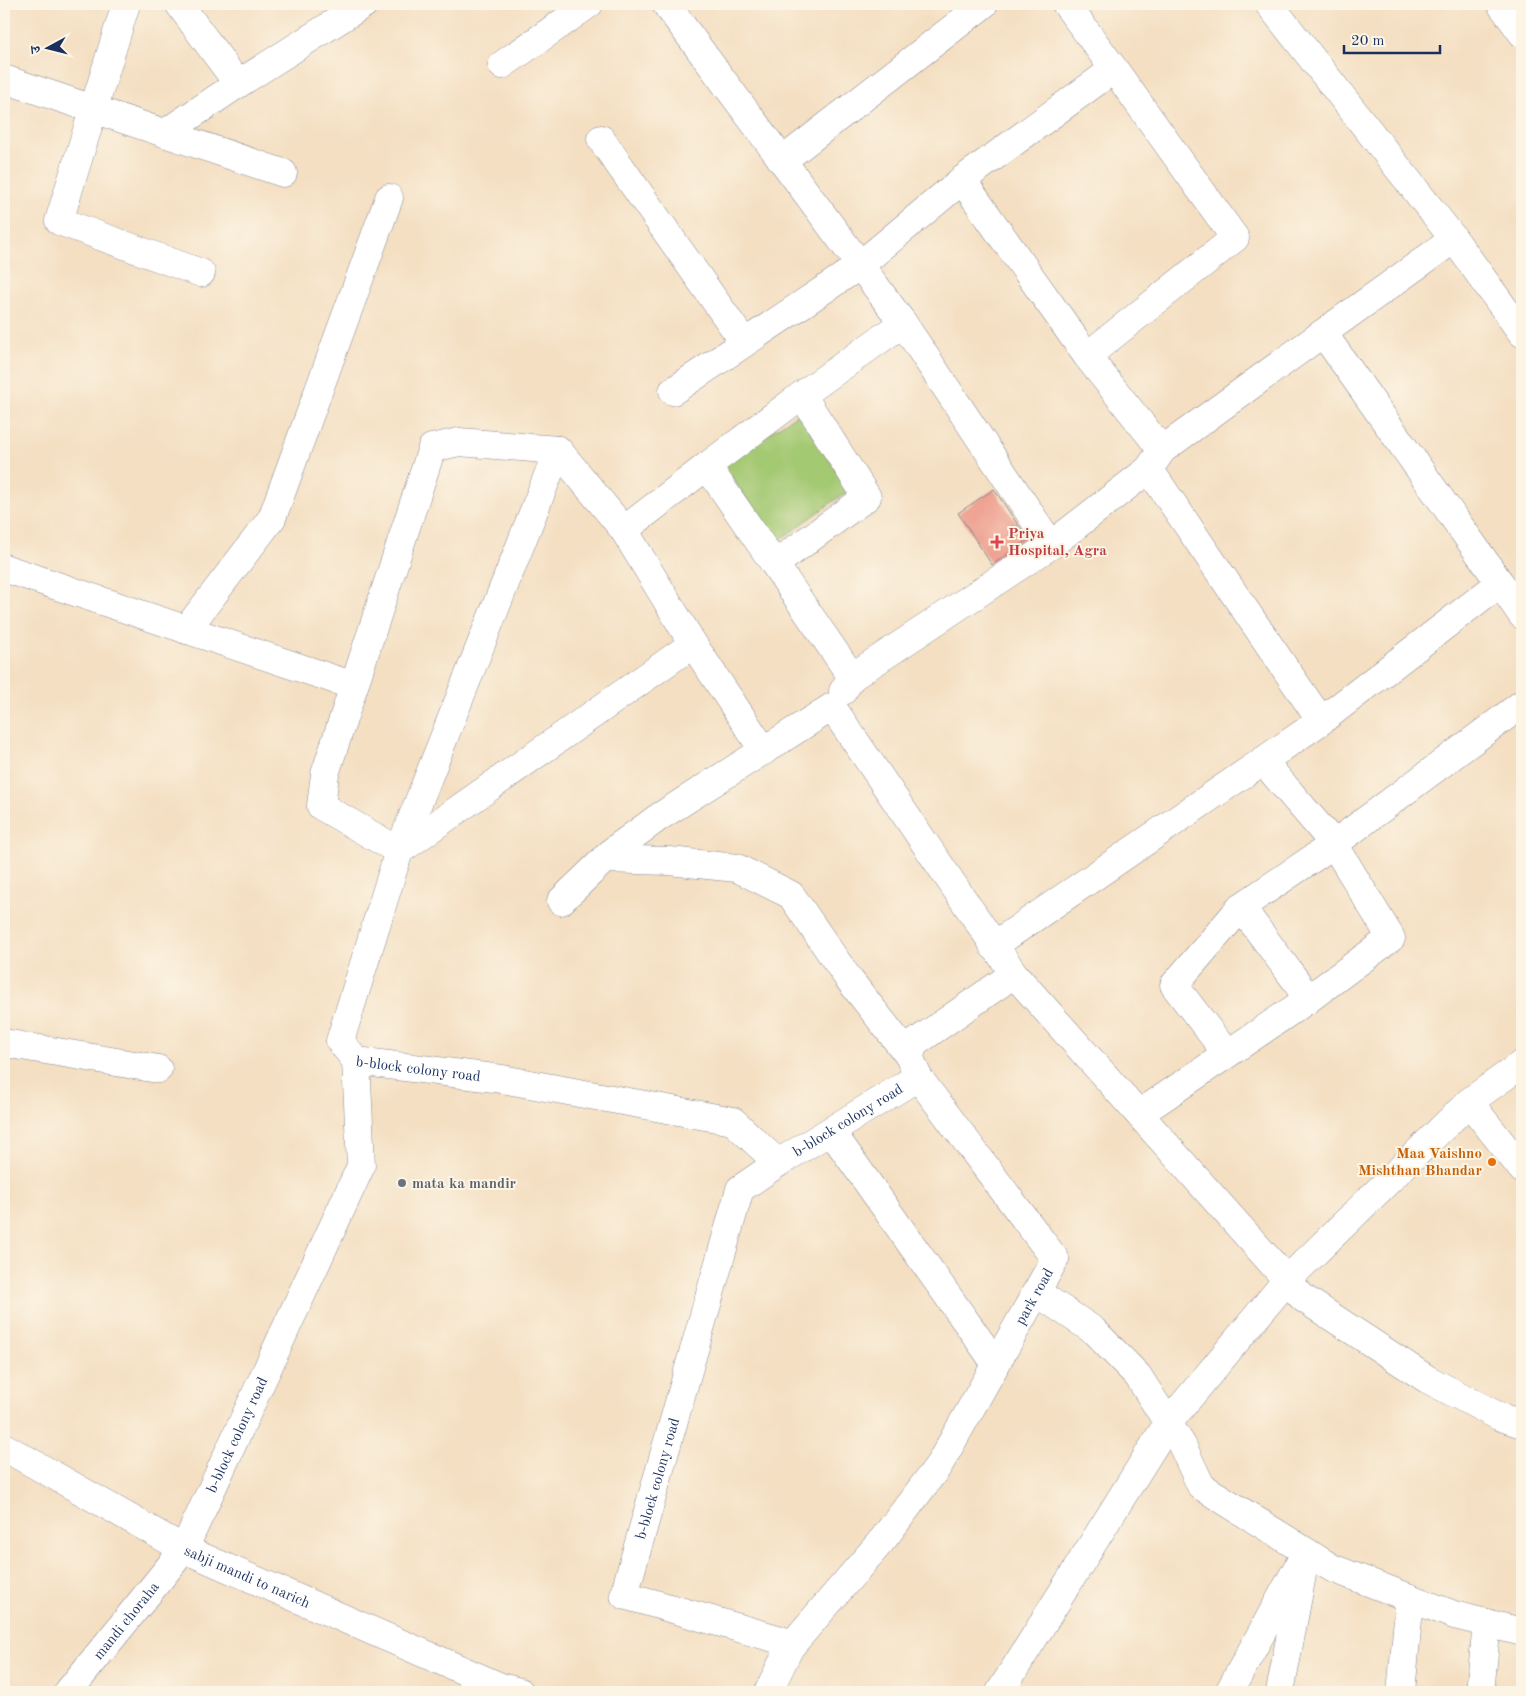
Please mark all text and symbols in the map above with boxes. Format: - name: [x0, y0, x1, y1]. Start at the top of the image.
- north arrow: [22, 22, 72, 72]
- scale bar: [1344, 22, 1440, 54]
- text: 20 m: [1351, 34, 1385, 49]
- text: उ: [29, 44, 44, 55]
- place label: Priya Hospital, Agra: [1008, 527, 1107, 559]
- marker: Priya Hospital, Agra: [990, 535, 1004, 549]
- street label: b-block colony road: [355, 1055, 482, 1085]
- street label: b-block colony road: [791, 1082, 906, 1161]
- place label: Maa Vaishno Mishthan Bhandar: [1358, 1147, 1482, 1179]
- marker: Maa Vaishno Mishthan Bhandar: [1486, 1156, 1498, 1168]
- marker: mata ka mandir: [396, 1177, 408, 1189]
- place label: mata ka mandir: [412, 1177, 517, 1192]
- street label: park road: [1014, 1266, 1057, 1328]
- street label: b-block colony road: [205, 1375, 271, 1496]
- street label: b-block colony road: [634, 1416, 683, 1541]
- street label: sabji mandi to narich: [182, 1544, 312, 1612]
- street label: mandi choraha: [91, 1579, 163, 1663]

